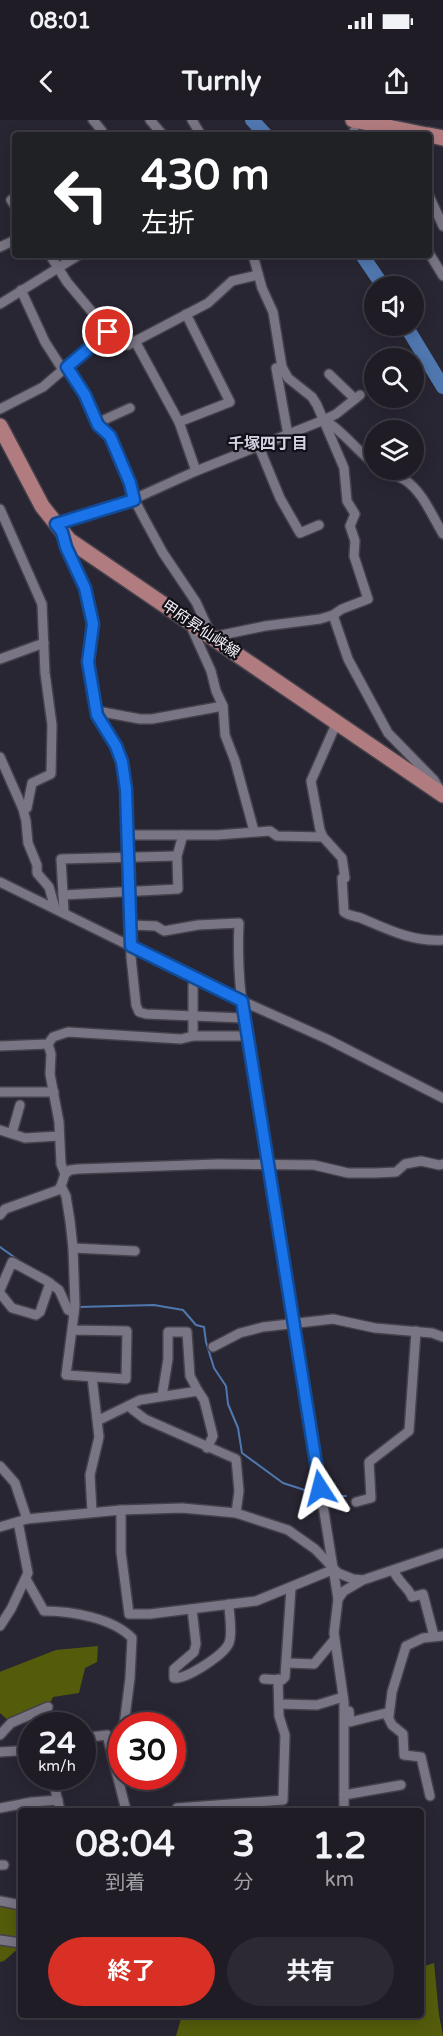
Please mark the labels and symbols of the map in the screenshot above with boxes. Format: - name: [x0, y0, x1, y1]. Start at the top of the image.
- pin: [82, 306, 133, 357]
- district label: 千塚四丁目: [228, 434, 308, 454]
- street label: 甲府昇仙峡線: [159, 596, 243, 662]
- position arrow: [288, 1456, 352, 1520]
- speed limit sign: 30: [108, 1712, 186, 1790]

